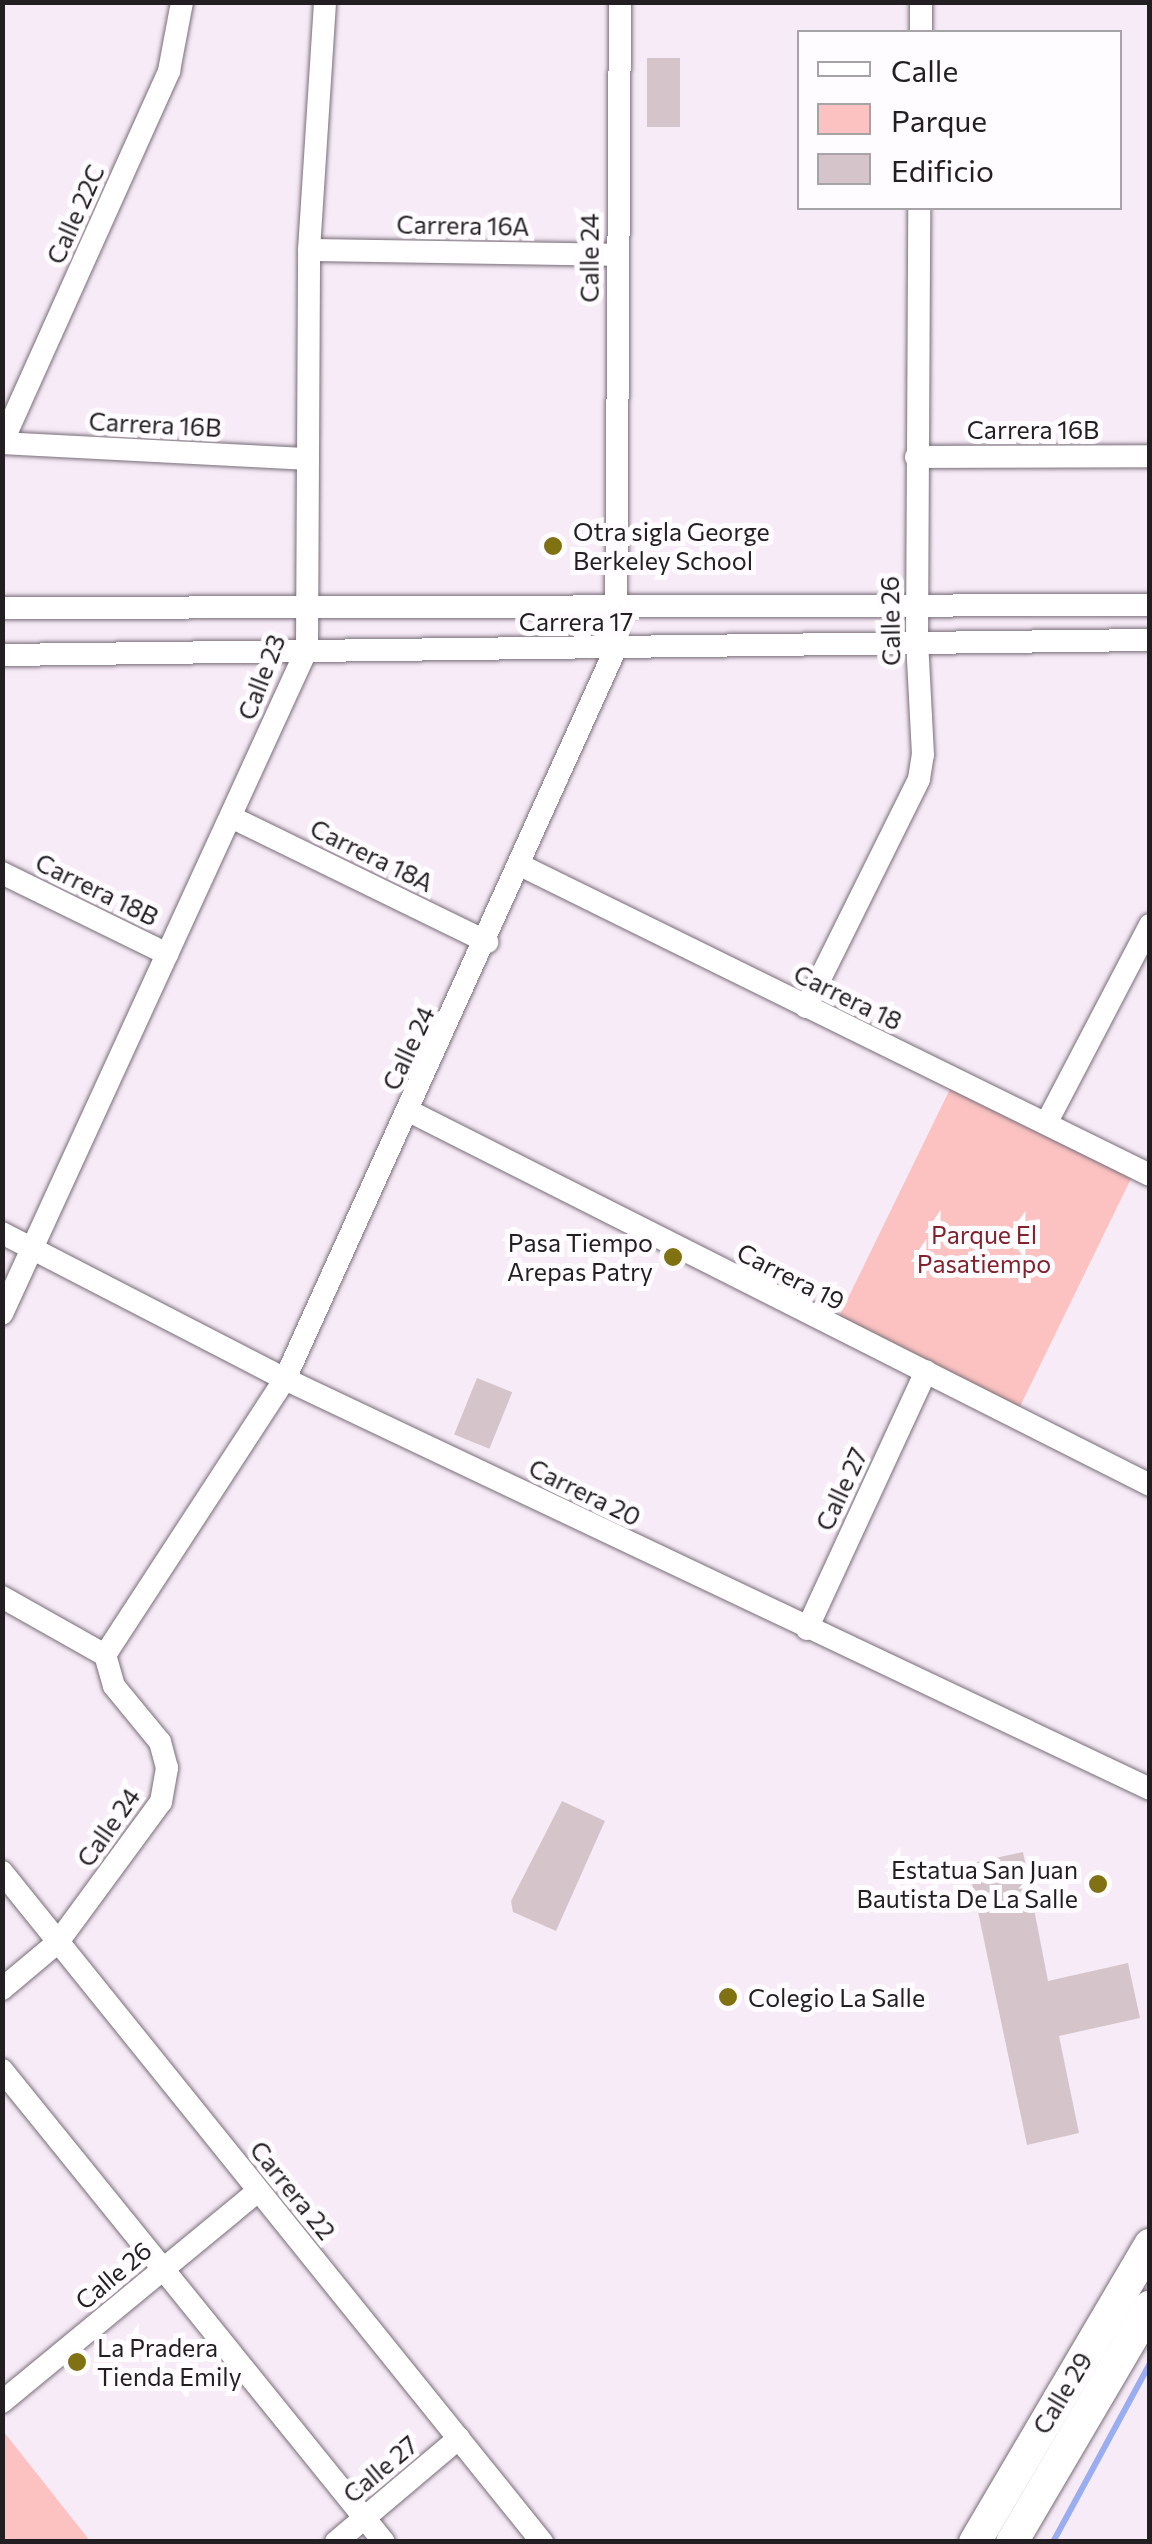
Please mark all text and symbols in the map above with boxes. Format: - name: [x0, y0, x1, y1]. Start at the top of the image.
- legend: [797, 30, 1122, 210]
- text: Calle: [891, 51, 958, 88]
- text: Parque: [891, 101, 987, 138]
- text: Edificio: [891, 151, 994, 188]
- street label: Calle 22C: [40, 160, 110, 268]
- street label: Carrera 16A: [396, 209, 530, 241]
- street label: Calle 24: [574, 213, 604, 303]
- street label: Carrera 16B: [88, 406, 222, 442]
- street label: Carrera 16B: [967, 414, 1099, 444]
- place label: Otra sigla George Berkeley School: [573, 517, 770, 576]
- marker: Otra sigla George Berkeley School: [542, 535, 564, 557]
- street label: Calle 26: [874, 576, 906, 666]
- street label: Carrera 17: [519, 606, 633, 636]
- street label: Calle 23: [231, 630, 291, 724]
- street label: Carrera 18A: [306, 812, 438, 898]
- street label: Carrera 18B: [31, 846, 163, 932]
- street label: Carrera 18: [789, 958, 907, 1036]
- street label: Calle 24: [376, 1001, 440, 1095]
- park label: Parque El Pasatiempo: [917, 1220, 1051, 1279]
- place label: Pasa Tiempo Arepas Patry: [507, 1228, 653, 1287]
- street label: Carrera 19: [732, 1236, 850, 1316]
- marker: Pasa Tiempo Arepas Patry: [662, 1246, 684, 1268]
- street label: Calle 27: [809, 1443, 873, 1535]
- street label: Carrera 20: [524, 1452, 646, 1532]
- street label: Calle 24: [70, 1782, 146, 1872]
- place label: Estatua San Juan Bautista De La Salle: [857, 1855, 1078, 1914]
- marker: Estatua San Juan Bautista De La Salle: [1087, 1873, 1109, 1895]
- place label: Colegio La Salle: [748, 1982, 925, 2012]
- marker: Colegio La Salle: [717, 1986, 739, 2008]
- street label: Carrera 22: [244, 2135, 342, 2245]
- street label: Calle 26: [69, 2235, 157, 2315]
- place label: La Pradera Tienda Emily: [97, 2333, 242, 2392]
- street label: Calle 29: [1026, 2347, 1098, 2439]
- marker: La Pradera Tienda Emily: [66, 2351, 88, 2373]
- street label: Calle 27: [337, 2429, 423, 2509]

